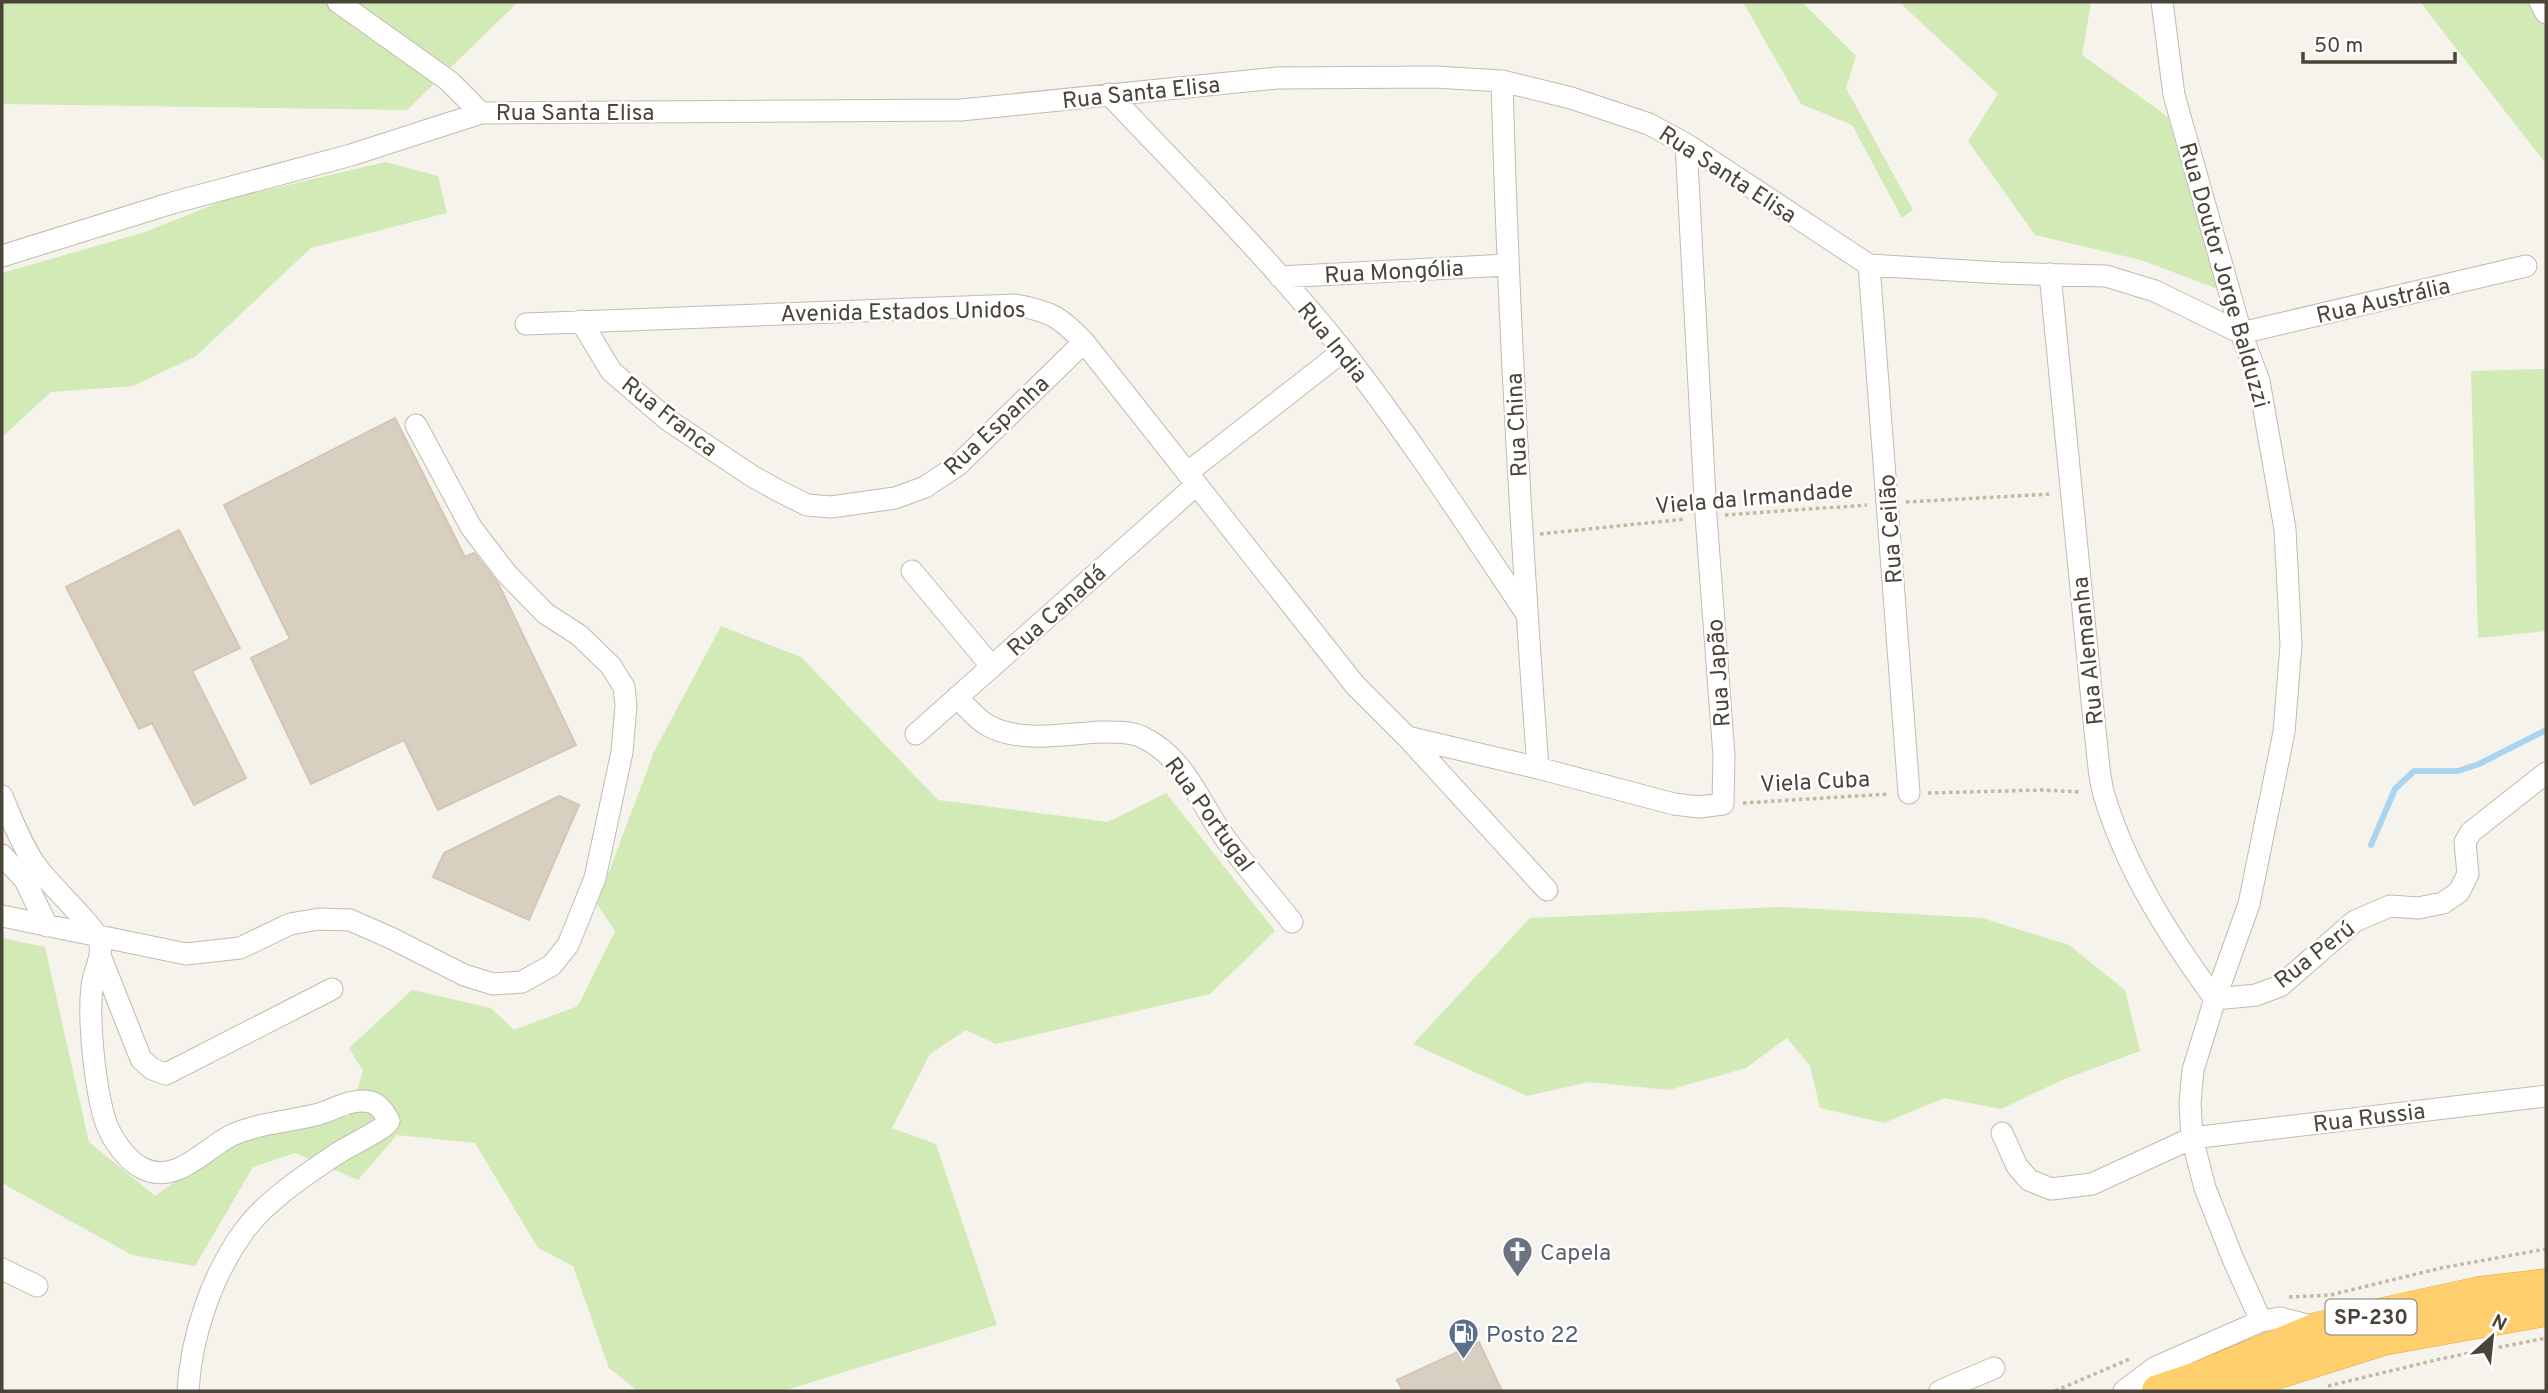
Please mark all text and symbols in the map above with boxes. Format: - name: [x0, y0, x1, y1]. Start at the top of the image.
- scale bar: [2303, 21, 2455, 65]
- text: 50 m: [2314, 33, 2363, 60]
- street label: Rua Santa Elisa: [1061, 72, 1222, 117]
- street label: Rua Santa Elisa: [496, 100, 654, 129]
- street label: Rua Santa Elisa: [1652, 121, 1801, 231]
- street label: Rua Doutor Jorge Balduzzi: [2171, 140, 2274, 412]
- street label: Rua Mongólia: [1324, 255, 1465, 292]
- street label: Rua Austrália: [2314, 273, 2453, 332]
- street label: Avenida Estados Unidos: [780, 297, 1026, 330]
- street label: Rua India: [1290, 297, 1373, 390]
- street label: Rua Franca: [614, 371, 722, 465]
- street label: Rua Espanha: [939, 371, 1056, 483]
- street label: Rua China: [1501, 372, 1536, 478]
- street label: Rua Ceilão: [1874, 473, 1911, 585]
- street label: Viela da Irmandade: [1654, 476, 1854, 523]
- street label: Rua Canadá: [1002, 560, 1113, 664]
- street label: Rua Alemanha: [2067, 575, 2112, 726]
- street label: Rua Japão: [1702, 618, 1739, 728]
- street label: Rua Portugal: [1157, 753, 1259, 878]
- street label: Viela Cuba: [1759, 766, 1871, 801]
- street label: Rua Perú: [2269, 915, 2362, 996]
- street label: Rua Russia: [2311, 1098, 2427, 1141]
- church icon: Capela: [1500, 1235, 1534, 1279]
- place label: Capela: [1540, 1240, 1611, 1269]
- road number: SP-230: [2326, 1300, 2416, 1334]
- north arrow: [2457, 1302, 2527, 1372]
- text: N: [2487, 1310, 2510, 1337]
- fuel station icon: Posto 22: [1446, 1317, 1480, 1361]
- place label: Posto 22: [1486, 1322, 1579, 1351]

